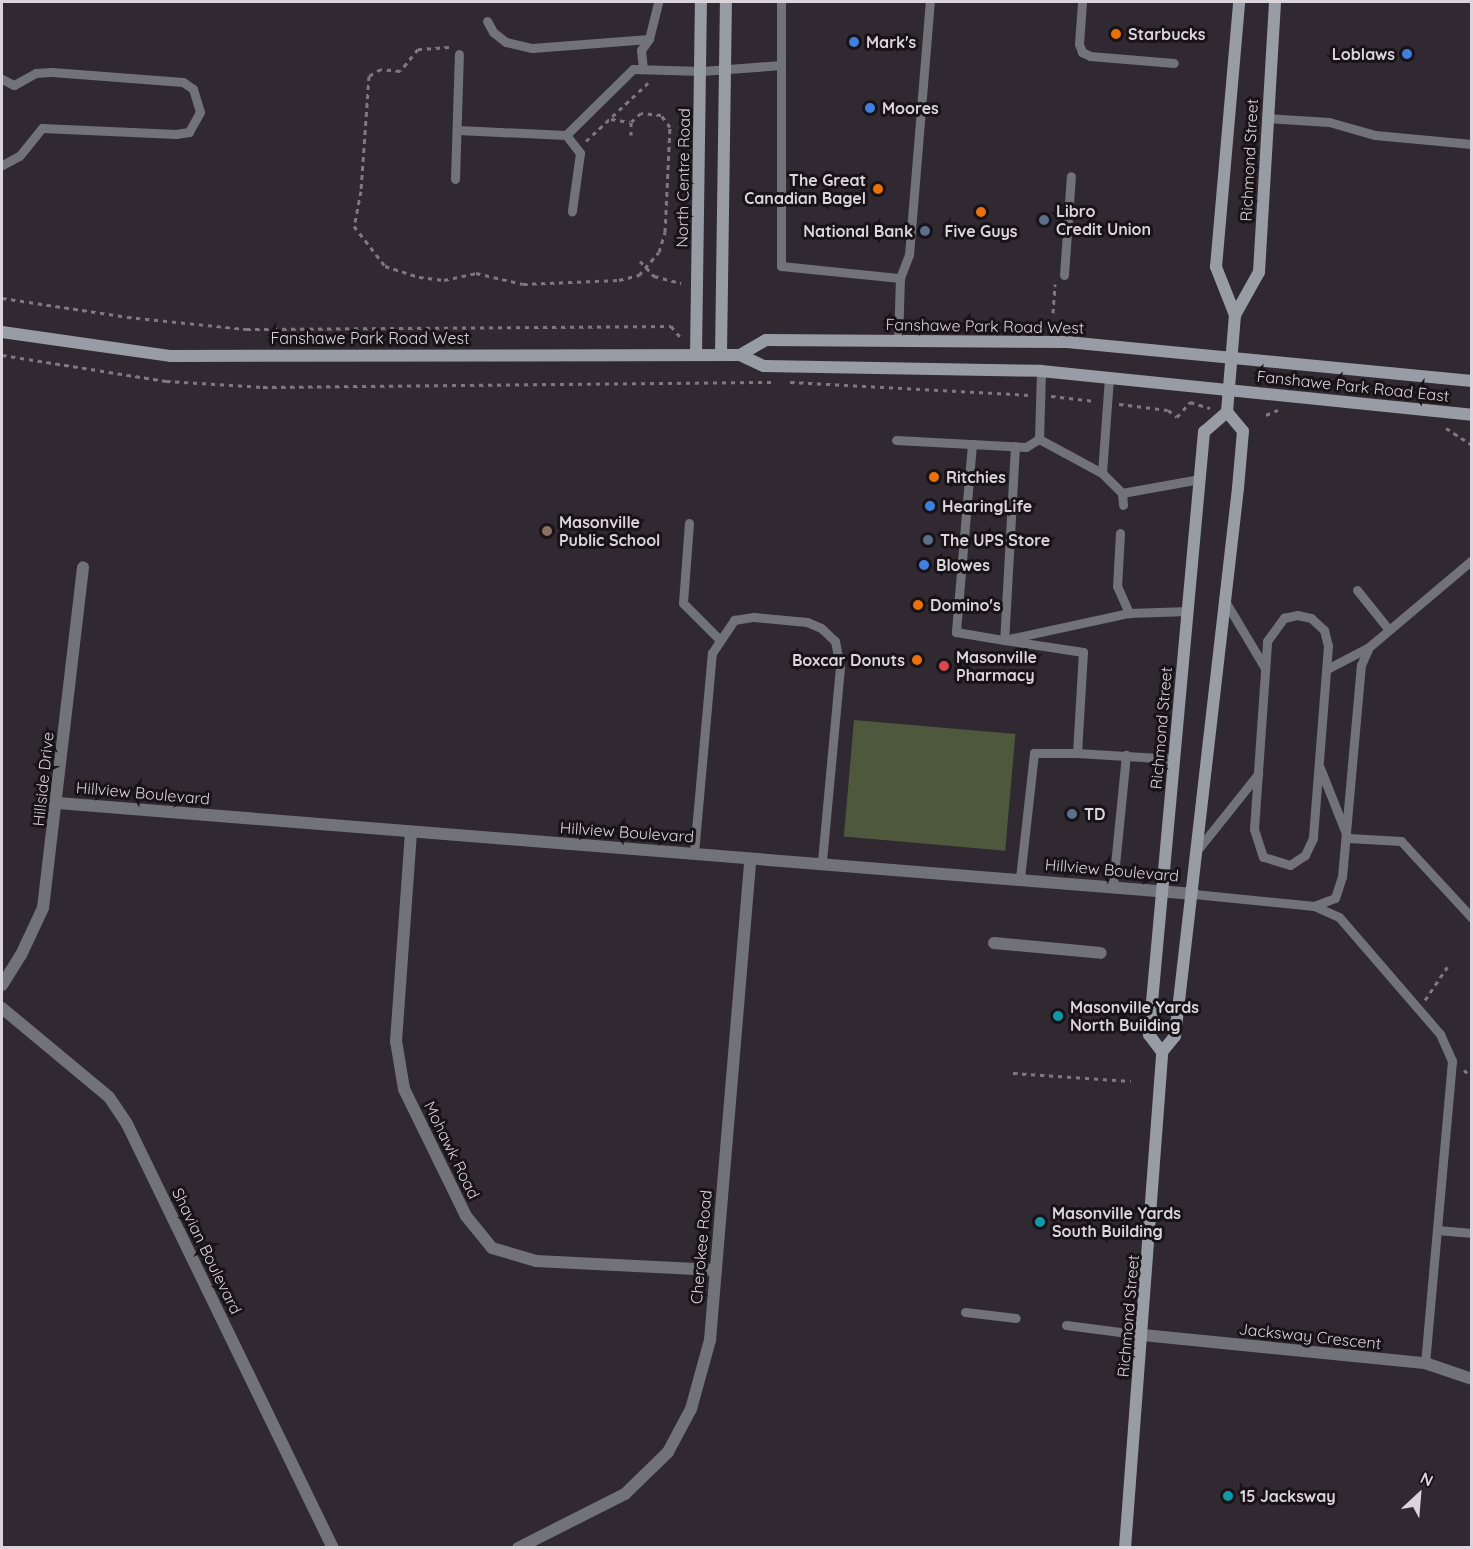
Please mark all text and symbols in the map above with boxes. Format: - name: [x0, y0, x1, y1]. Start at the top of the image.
- place label: Starbucks: [1128, 24, 1206, 44]
- marker: Starbucks: [1109, 27, 1123, 41]
- place label: Mark's: [866, 32, 916, 52]
- marker: Mark's: [847, 35, 861, 49]
- place label: Loblaws: [1332, 44, 1395, 64]
- marker: Loblaws: [1400, 47, 1414, 61]
- place label: Moores: [882, 98, 939, 118]
- street label: Richmond Street: [1236, 98, 1262, 222]
- marker: Moores: [863, 101, 877, 115]
- street label: North Centre Road: [672, 108, 694, 248]
- place label: The Great Canadian Bagel: [744, 170, 866, 208]
- marker: The Great Canadian Bagel: [871, 182, 885, 196]
- place label: Libro Credit Union: [1056, 201, 1151, 239]
- marker: Five Guys: [974, 205, 988, 219]
- marker: Libro Credit Union: [1037, 213, 1051, 227]
- place label: National Bank: [803, 221, 913, 241]
- place label: Five Guys: [944, 221, 1018, 241]
- marker: National Bank: [918, 224, 932, 238]
- street label: Fanshawe Park Road West: [885, 315, 1085, 337]
- street label: Fanshawe Park Road West: [271, 328, 469, 348]
- street label: Fanshawe Park Road East: [1256, 366, 1450, 406]
- place label: Ritchies: [946, 467, 1006, 487]
- marker: Ritchies: [927, 470, 941, 484]
- place label: HearingLife: [942, 496, 1032, 516]
- marker: HearingLife: [923, 499, 937, 513]
- place label: Masonville Public School: [559, 512, 660, 550]
- marker: Masonville Public School: [540, 524, 554, 538]
- place label: The UPS Store: [940, 530, 1050, 550]
- marker: The UPS Store: [921, 533, 935, 547]
- place label: Blowes: [936, 555, 990, 575]
- marker: Blowes: [917, 558, 931, 572]
- place label: Domino's: [930, 595, 1001, 615]
- marker: Domino's: [911, 598, 925, 612]
- place label: Masonville Pharmacy: [956, 647, 1037, 685]
- place label: Boxcar Donuts: [792, 650, 905, 670]
- marker: Boxcar Donuts: [910, 653, 924, 667]
- marker: Masonville Pharmacy: [937, 659, 951, 673]
- street label: Richmond Street: [1146, 666, 1176, 790]
- street label: Hillside Drive: [28, 731, 58, 827]
- street label: Hillview Boulevard: [75, 778, 211, 808]
- place label: TD: [1084, 804, 1105, 824]
- marker: TD: [1065, 807, 1079, 821]
- street label: Hillview Boulevard: [559, 818, 695, 846]
- street label: Hillview Boulevard: [1044, 855, 1180, 885]
- place label: Masonville Yards North Building: [1070, 997, 1199, 1035]
- marker: Masonville Yards North Building: [1051, 1009, 1065, 1023]
- street label: Mohawk Road: [420, 1098, 484, 1202]
- street label: Shavian Boulevard: [168, 1185, 246, 1317]
- street label: Cherokee Road: [686, 1189, 716, 1305]
- place label: Masonville Yards South Building: [1052, 1203, 1181, 1241]
- marker: Masonville Yards South Building: [1033, 1215, 1047, 1229]
- street label: Richmond Street: [1113, 1254, 1143, 1378]
- street label: Jacksway Crescent: [1238, 1319, 1382, 1353]
- north arrow: [1389, 1465, 1449, 1525]
- text: N: [1417, 1467, 1437, 1490]
- place label: 15 Jacksway: [1240, 1486, 1336, 1506]
- marker: 15 Jacksway: [1221, 1489, 1235, 1503]

